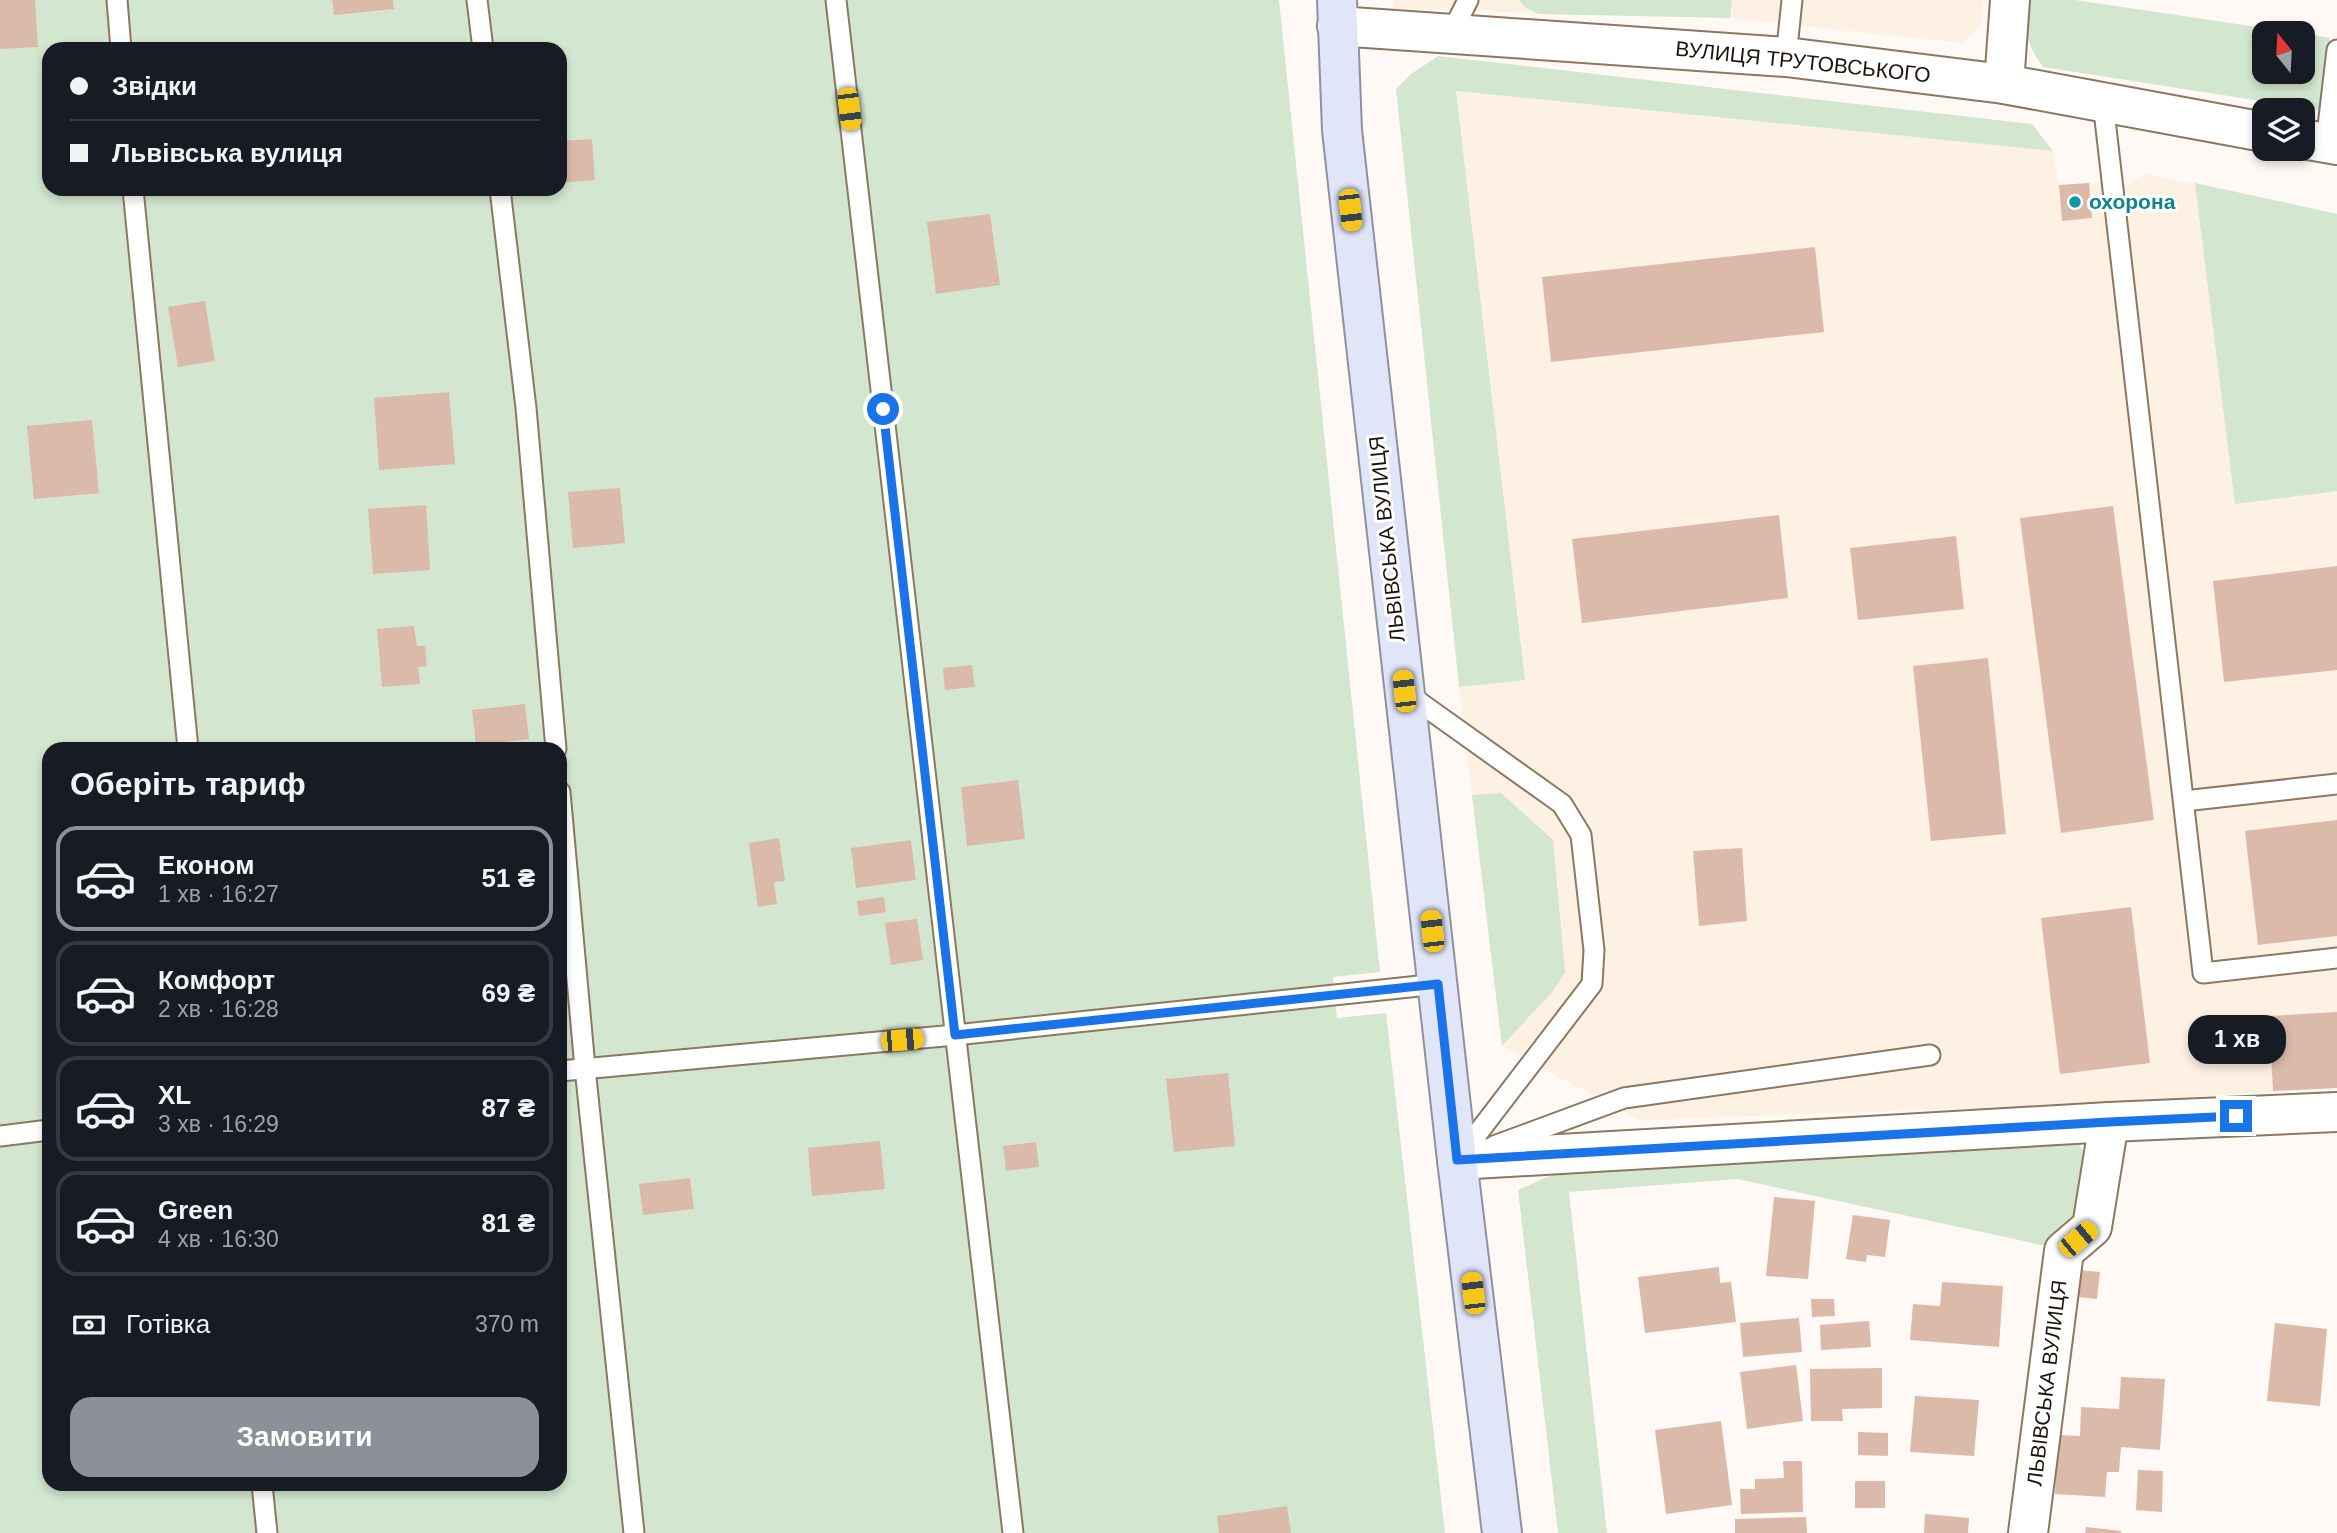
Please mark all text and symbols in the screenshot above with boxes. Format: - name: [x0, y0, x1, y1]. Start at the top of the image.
- north arrow: [2252, 21, 2315, 84]
- map controls: [2252, 21, 2315, 161]
- street label: ВУЛИЦЯ ТРУТОВСЬКОГО: [1674, 37, 1932, 86]
- text: Звідки: [112, 71, 197, 101]
- car: [837, 87, 862, 131]
- button: layers: [2252, 98, 2315, 161]
- text: Львівська вулиця: [112, 138, 343, 168]
- car: [1338, 188, 1363, 232]
- place label: охорона: [2089, 190, 2176, 213]
- marker: охорона: [2067, 194, 2083, 210]
- route start: [867, 393, 899, 425]
- street label: ЛЬВІВСЬКА ВУЛИЦЯ: [1364, 435, 1409, 643]
- car: [1392, 669, 1417, 713]
- text: Оберіть тариф: [70, 766, 306, 802]
- icon: car: [74, 847, 137, 910]
- text: Економ: [158, 850, 254, 880]
- text: 51 ₴: [482, 863, 535, 893]
- text: 1 хв · 16:27: [158, 881, 279, 907]
- car: [1420, 909, 1445, 953]
- icon: car: [74, 962, 137, 1025]
- text: Комфорт: [158, 965, 275, 995]
- text: 69 ₴: [482, 978, 535, 1008]
- text: 2 хв · 16:28: [158, 996, 279, 1022]
- callout: 1 хв: [2187, 1014, 2285, 1064]
- text: 1 хв: [2214, 1026, 2260, 1052]
- car: [881, 1028, 924, 1052]
- icon: car: [74, 1077, 137, 1140]
- text: XL: [158, 1080, 191, 1110]
- text: 87 ₴: [482, 1093, 535, 1123]
- route end: [2220, 1100, 2252, 1132]
- text: 3 хв · 16:29: [158, 1111, 279, 1137]
- icon: car: [74, 1192, 137, 1255]
- text: Green: [158, 1195, 233, 1225]
- text: 81 ₴: [482, 1208, 535, 1238]
- car: [2056, 1217, 2101, 1261]
- text: 4 хв · 16:30: [158, 1226, 279, 1252]
- car: [1461, 1271, 1486, 1315]
- street label: ЛЬВІВСЬКА ВУЛИЦЯ: [2022, 1279, 2071, 1487]
- icon: cash: [70, 1306, 108, 1344]
- text: Готівка: [126, 1309, 210, 1339]
- text: 370 m: [475, 1311, 539, 1337]
- button: Замовити: [70, 1397, 539, 1477]

